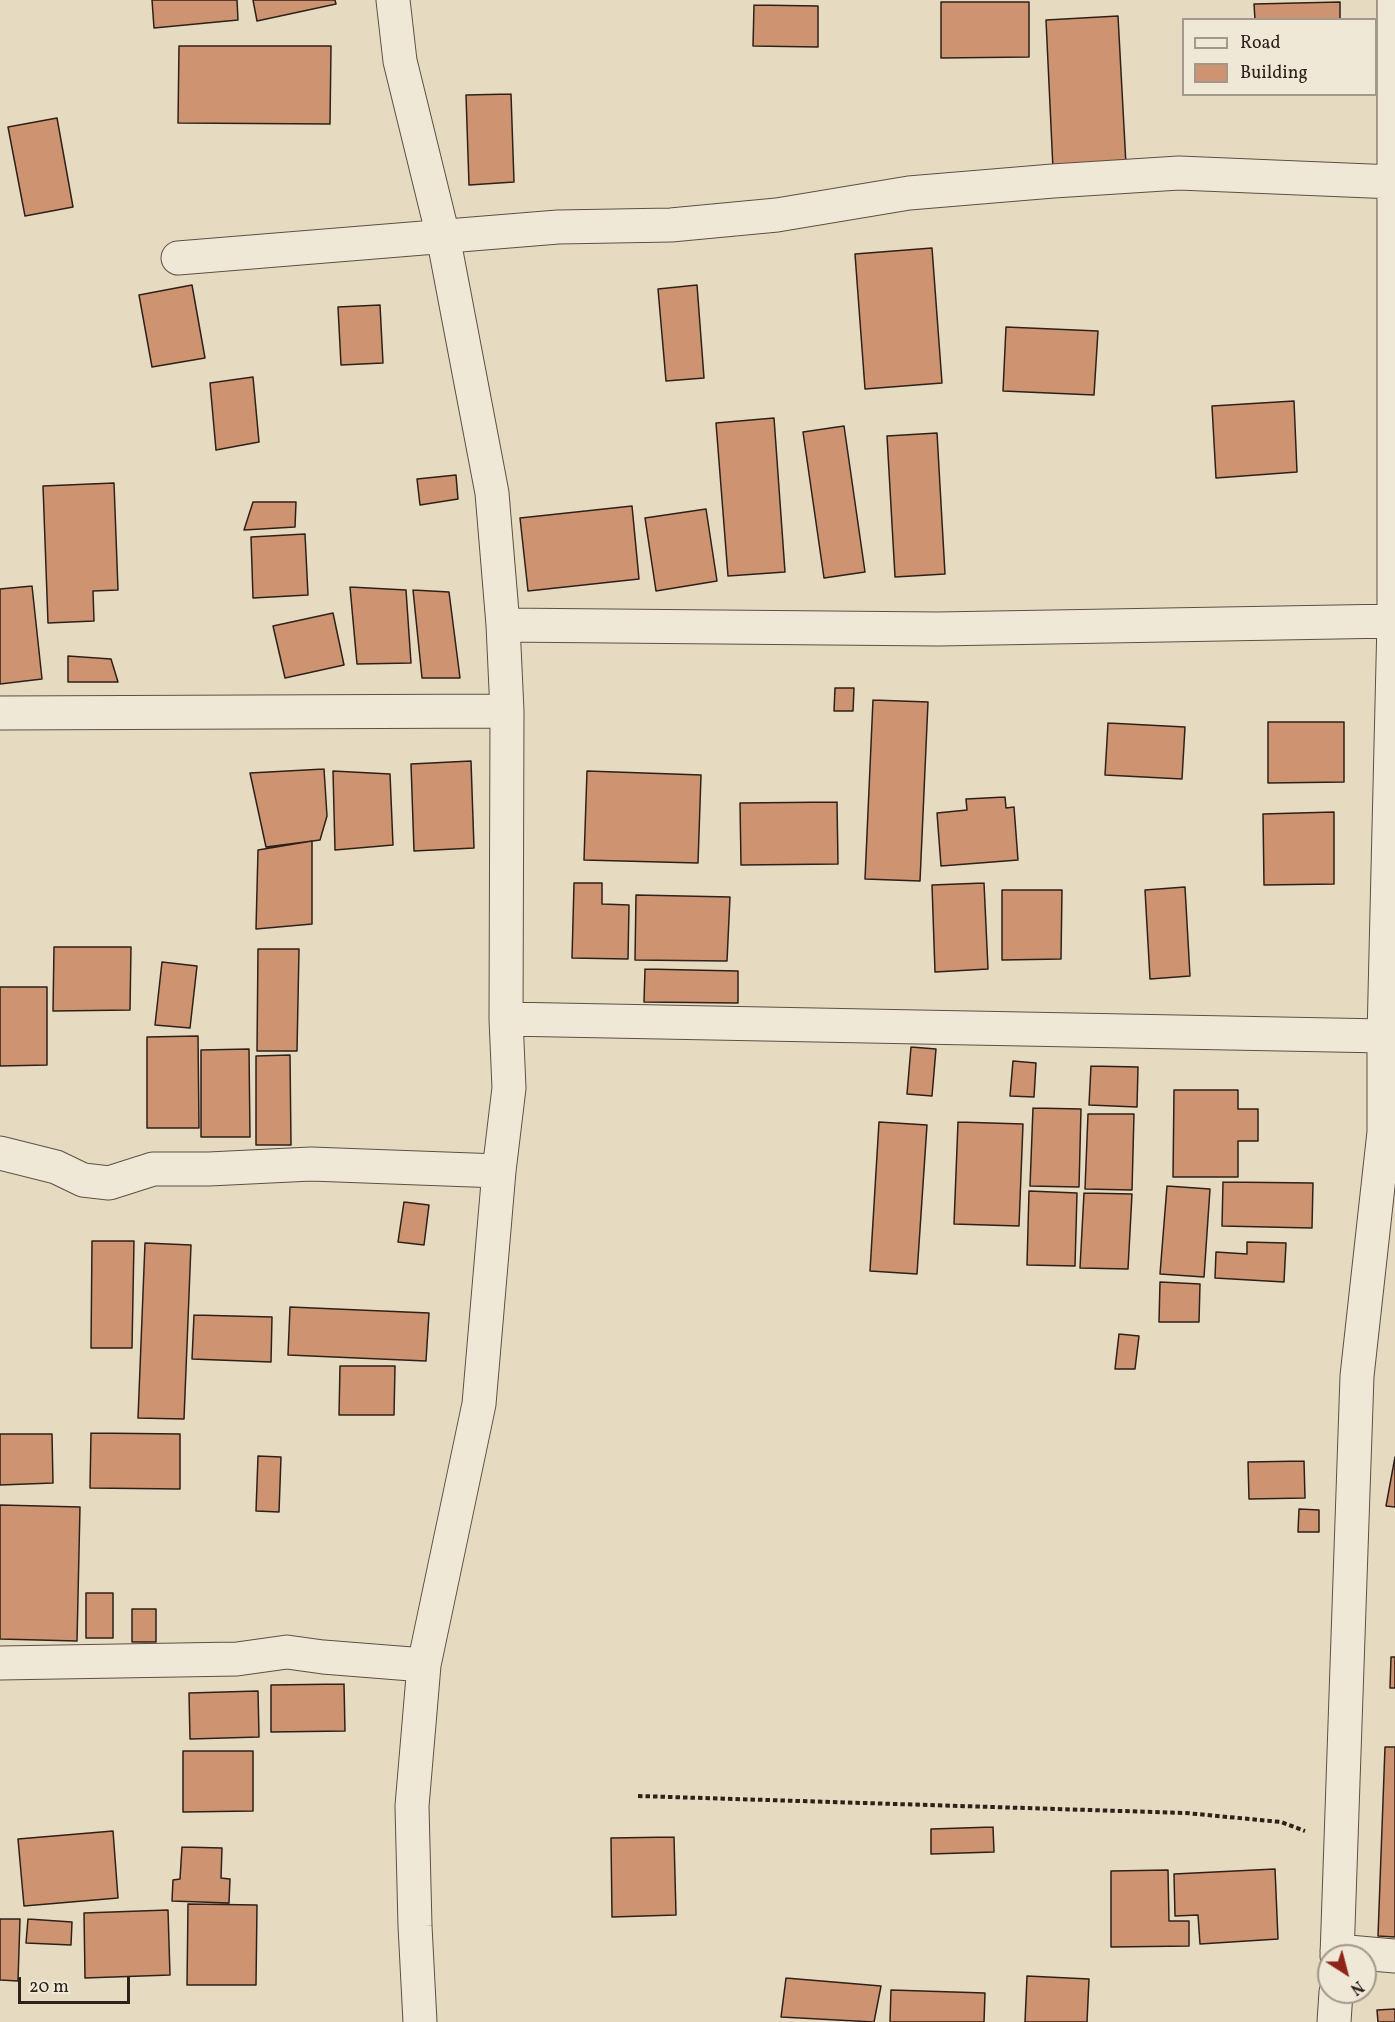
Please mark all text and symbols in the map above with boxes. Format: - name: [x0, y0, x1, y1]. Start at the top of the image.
- legend: [1182, 18, 1377, 96]
- text: Road: [1240, 31, 1281, 56]
- text: Building: [1240, 61, 1308, 86]
- north arrow: [1317, 1944, 1377, 2004]
- scale bar: [21, 1965, 134, 2003]
- text: 20 m: [29, 1975, 69, 2000]
- text: N: [1345, 1975, 1368, 1999]

